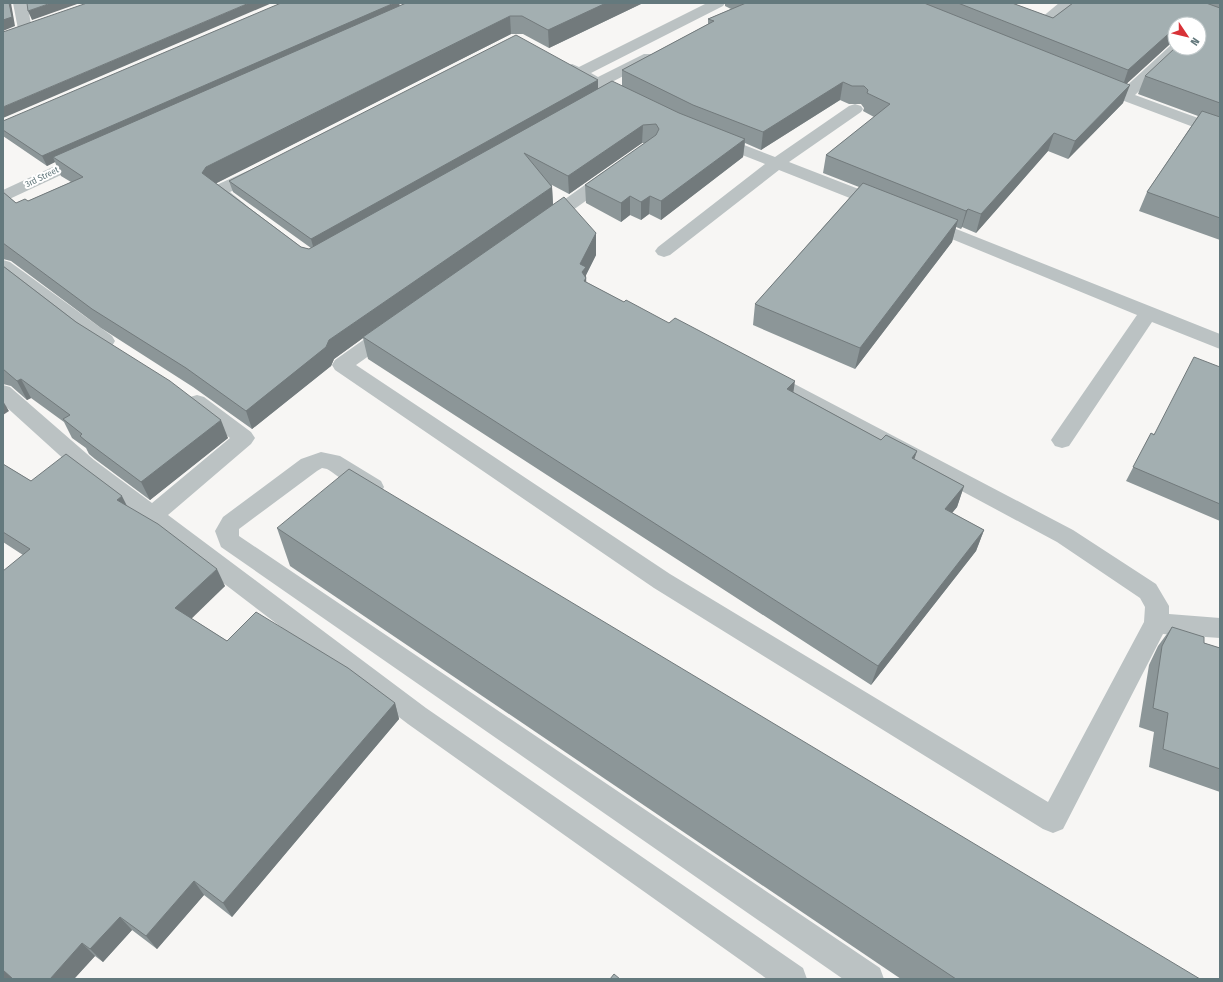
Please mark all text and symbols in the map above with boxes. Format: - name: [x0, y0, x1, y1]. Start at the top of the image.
- north arrow: [1167, 16, 1207, 56]
- text: N: [1188, 35, 1202, 48]
- street label: 3rd Street: [24, 165, 60, 189]

